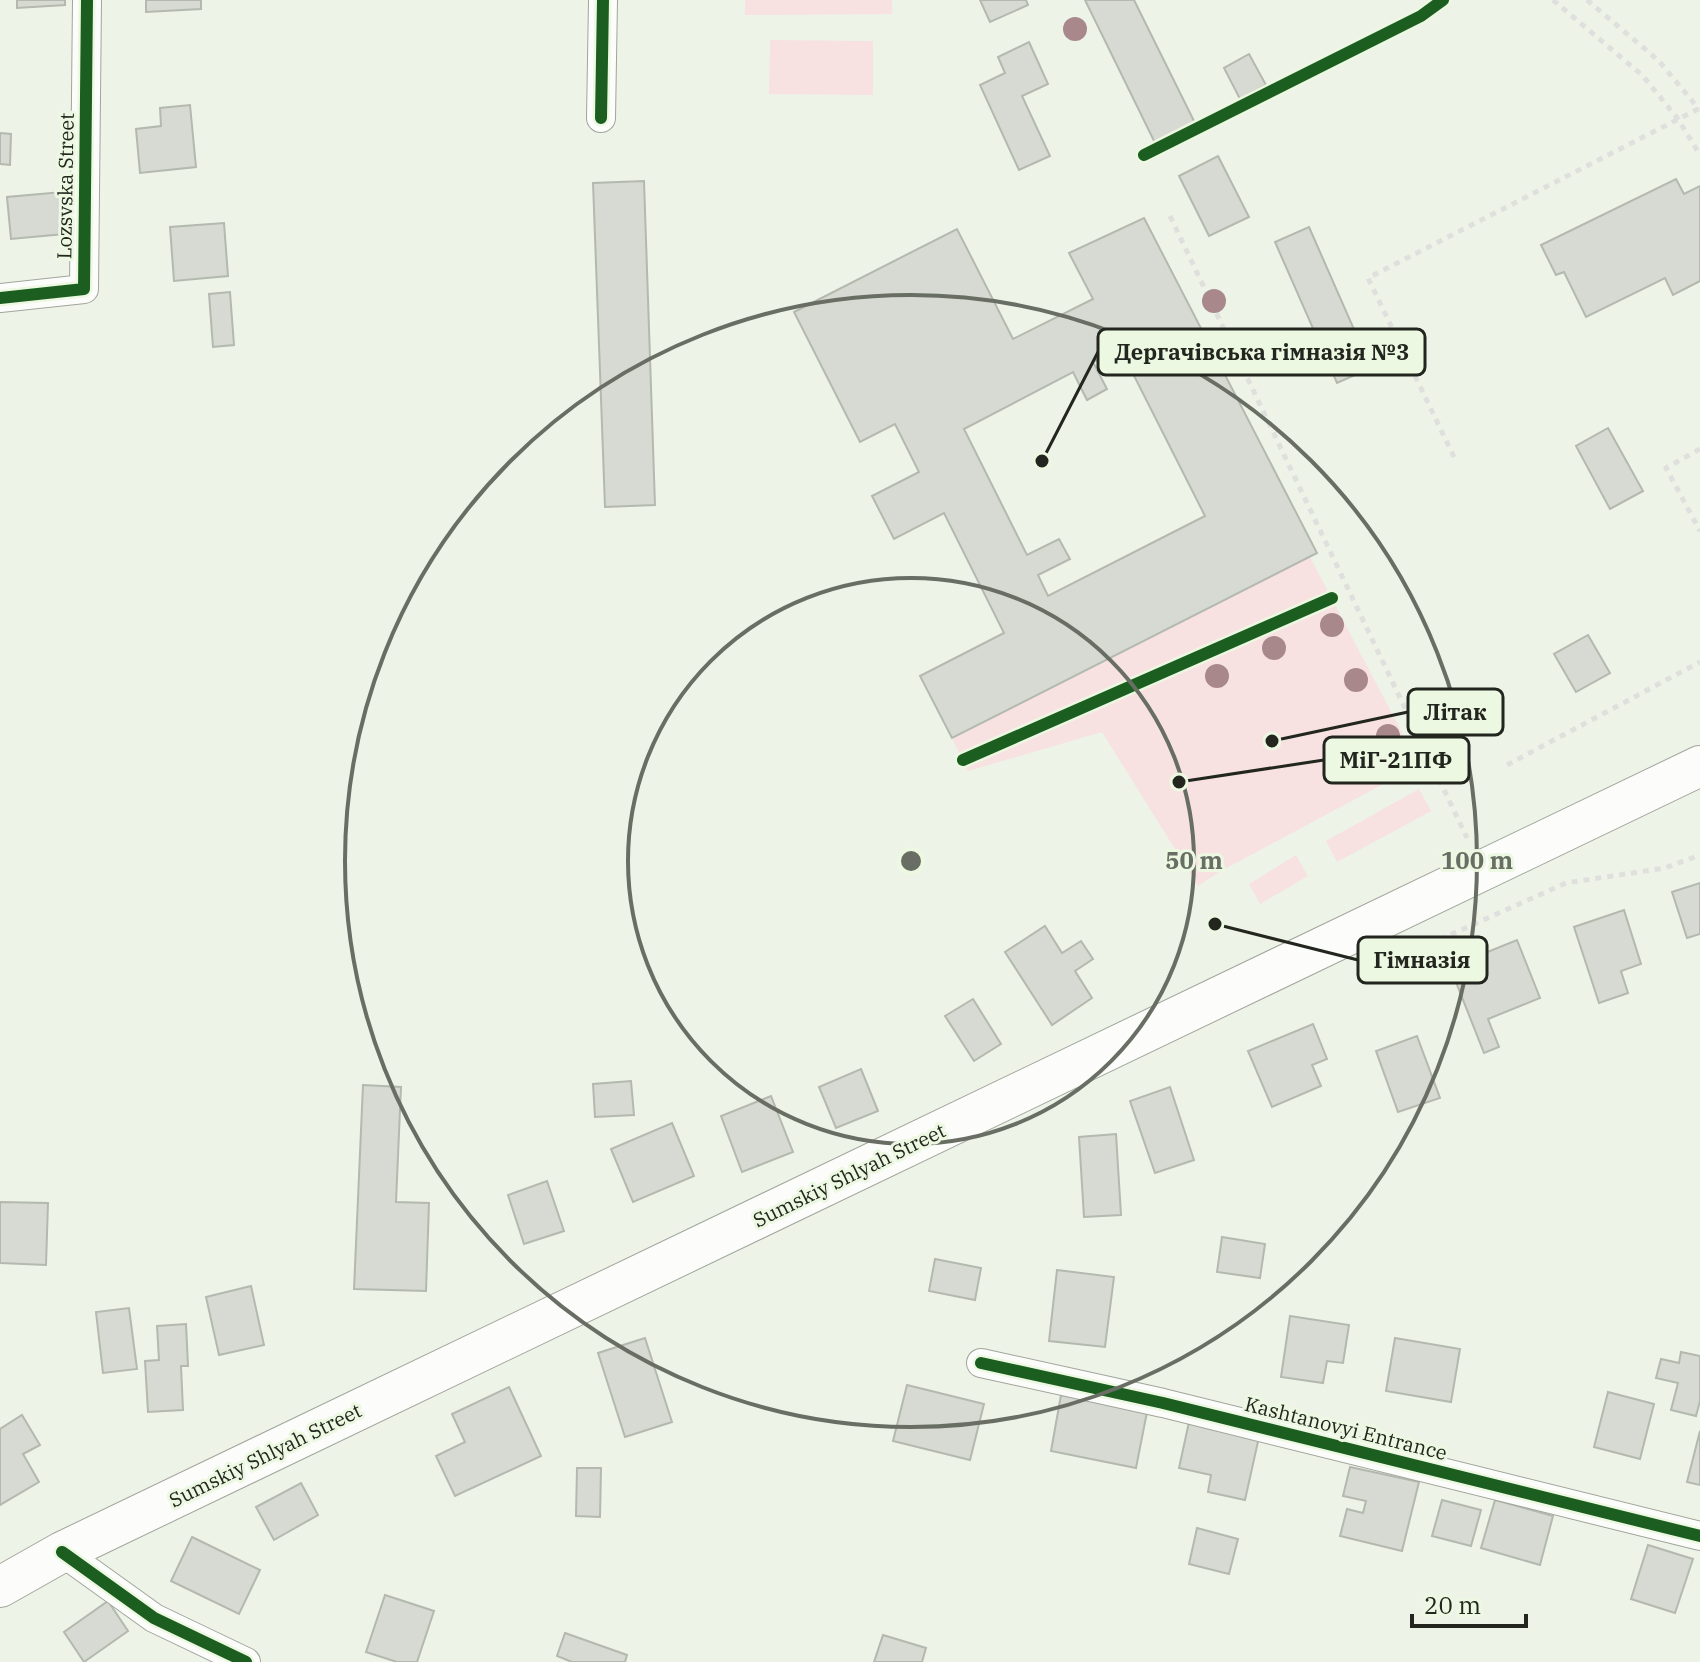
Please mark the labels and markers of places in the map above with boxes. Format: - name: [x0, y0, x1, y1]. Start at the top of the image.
- callout: Дергачівська гімназія №3: [1098, 329, 1425, 375]
- callout: Літак: [1408, 689, 1503, 735]
- callout: МіГ-21ПФ: [1324, 737, 1469, 783]
- centre of rings: [897, 847, 925, 875]
- callout: Гімназія: [1358, 937, 1487, 983]

